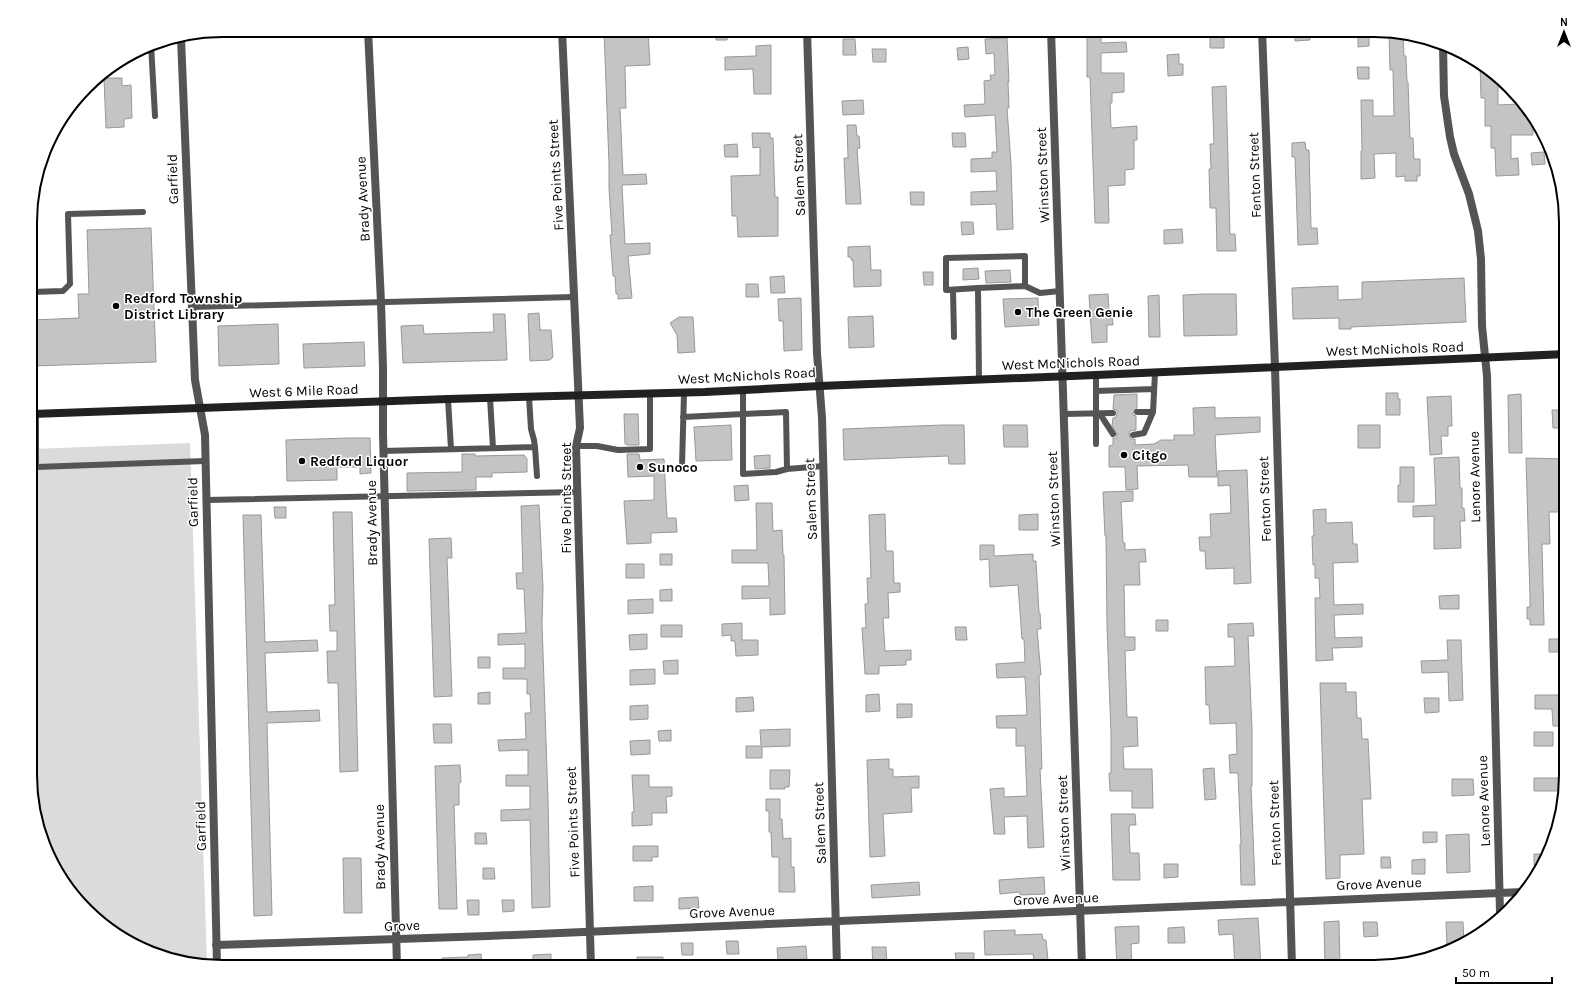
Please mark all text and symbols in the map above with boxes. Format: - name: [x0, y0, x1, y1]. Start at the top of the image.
- north arrow: [1544, 12, 1584, 52]
- text: N: [1560, 16, 1568, 29]
- street label: Five Points Street: [545, 119, 567, 231]
- street label: Winston Street: [1033, 127, 1053, 223]
- street label: Fenton Street: [1245, 132, 1265, 218]
- street label: Salem Street: [789, 134, 809, 216]
- street label: Garfield: [164, 154, 182, 204]
- street label: Brady Avenue: [352, 156, 374, 242]
- place label: Redford Township District Library: [124, 290, 242, 323]
- marker: Redford Township District Library: [111, 301, 121, 311]
- place label: The Green Genie: [1026, 304, 1133, 321]
- marker: The Green Genie: [1013, 307, 1023, 317]
- street label: West McNichols Road: [1326, 338, 1464, 360]
- street label: West McNichols Road: [1002, 352, 1140, 374]
- street label: West McNichols Road: [678, 364, 816, 388]
- street label: West 6 Mile Road: [249, 381, 359, 401]
- street label: Lenore Avenue: [1466, 431, 1484, 523]
- street label: Five Points Street: [558, 442, 575, 554]
- place label: Citgo: [1132, 447, 1167, 464]
- marker: Citgo: [1119, 450, 1129, 460]
- street label: Winston Street: [1044, 451, 1064, 547]
- place label: Redford Liquor: [310, 453, 408, 470]
- marker: Redford Liquor: [297, 456, 307, 466]
- street label: Fenton Street: [1255, 456, 1275, 542]
- street label: Salem Street: [801, 458, 821, 540]
- place label: Sunoco: [648, 459, 698, 476]
- marker: Sunoco: [635, 462, 645, 472]
- street label: Garfield: [184, 477, 202, 527]
- street label: Brady Avenue: [363, 480, 381, 566]
- street label: Lenore Avenue: [1474, 755, 1494, 847]
- street label: Five Points Street: [563, 766, 583, 878]
- street label: Winston Street: [1054, 775, 1074, 871]
- street label: Fenton Street: [1265, 780, 1285, 866]
- street label: Salem Street: [810, 782, 830, 864]
- street label: Garfield: [192, 801, 210, 851]
- street label: Brady Avenue: [371, 804, 389, 890]
- street label: Grove Avenue: [1336, 874, 1422, 894]
- street label: Grove Avenue: [1013, 889, 1099, 909]
- street label: Grove Avenue: [689, 902, 775, 922]
- street label: Grove: [384, 917, 420, 935]
- scale bar: [1456, 959, 1552, 985]
- text: 50 m: [1462, 966, 1490, 980]

